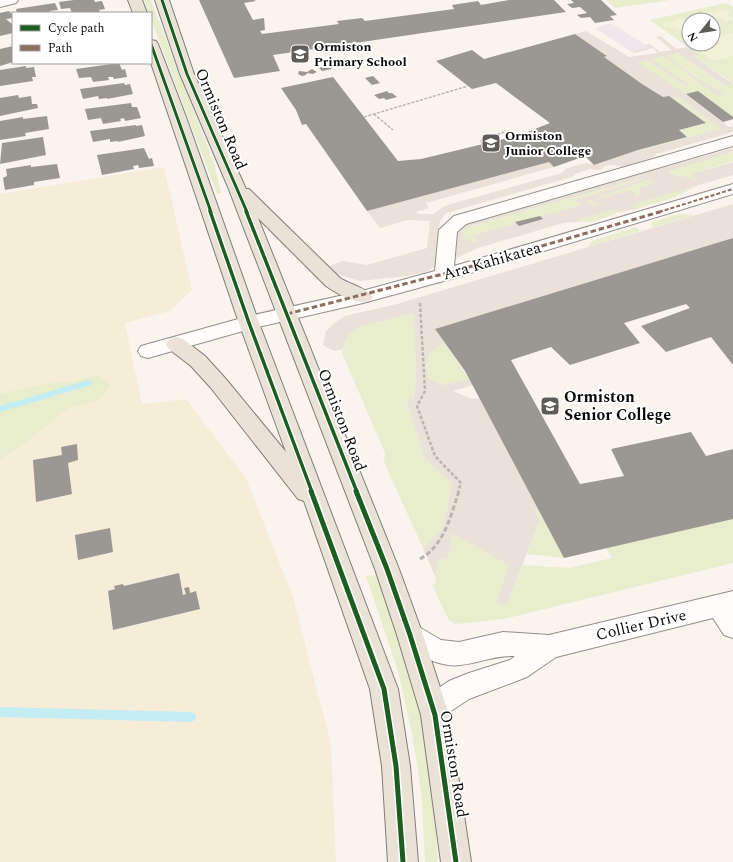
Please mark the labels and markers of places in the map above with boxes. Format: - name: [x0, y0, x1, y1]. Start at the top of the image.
- place label: Ormiston Primary School: [314, 37, 407, 72]
- school or university icon: Ormiston Primary School: [289, 43, 311, 65]
- place label: Ormiston Junior College: [505, 126, 591, 161]
- school or university icon: Ormiston Junior College: [480, 132, 502, 154]
- place label: Ormiston Senior College: [564, 385, 671, 427]
- school or university icon: Ormiston Senior College: [539, 395, 561, 417]

